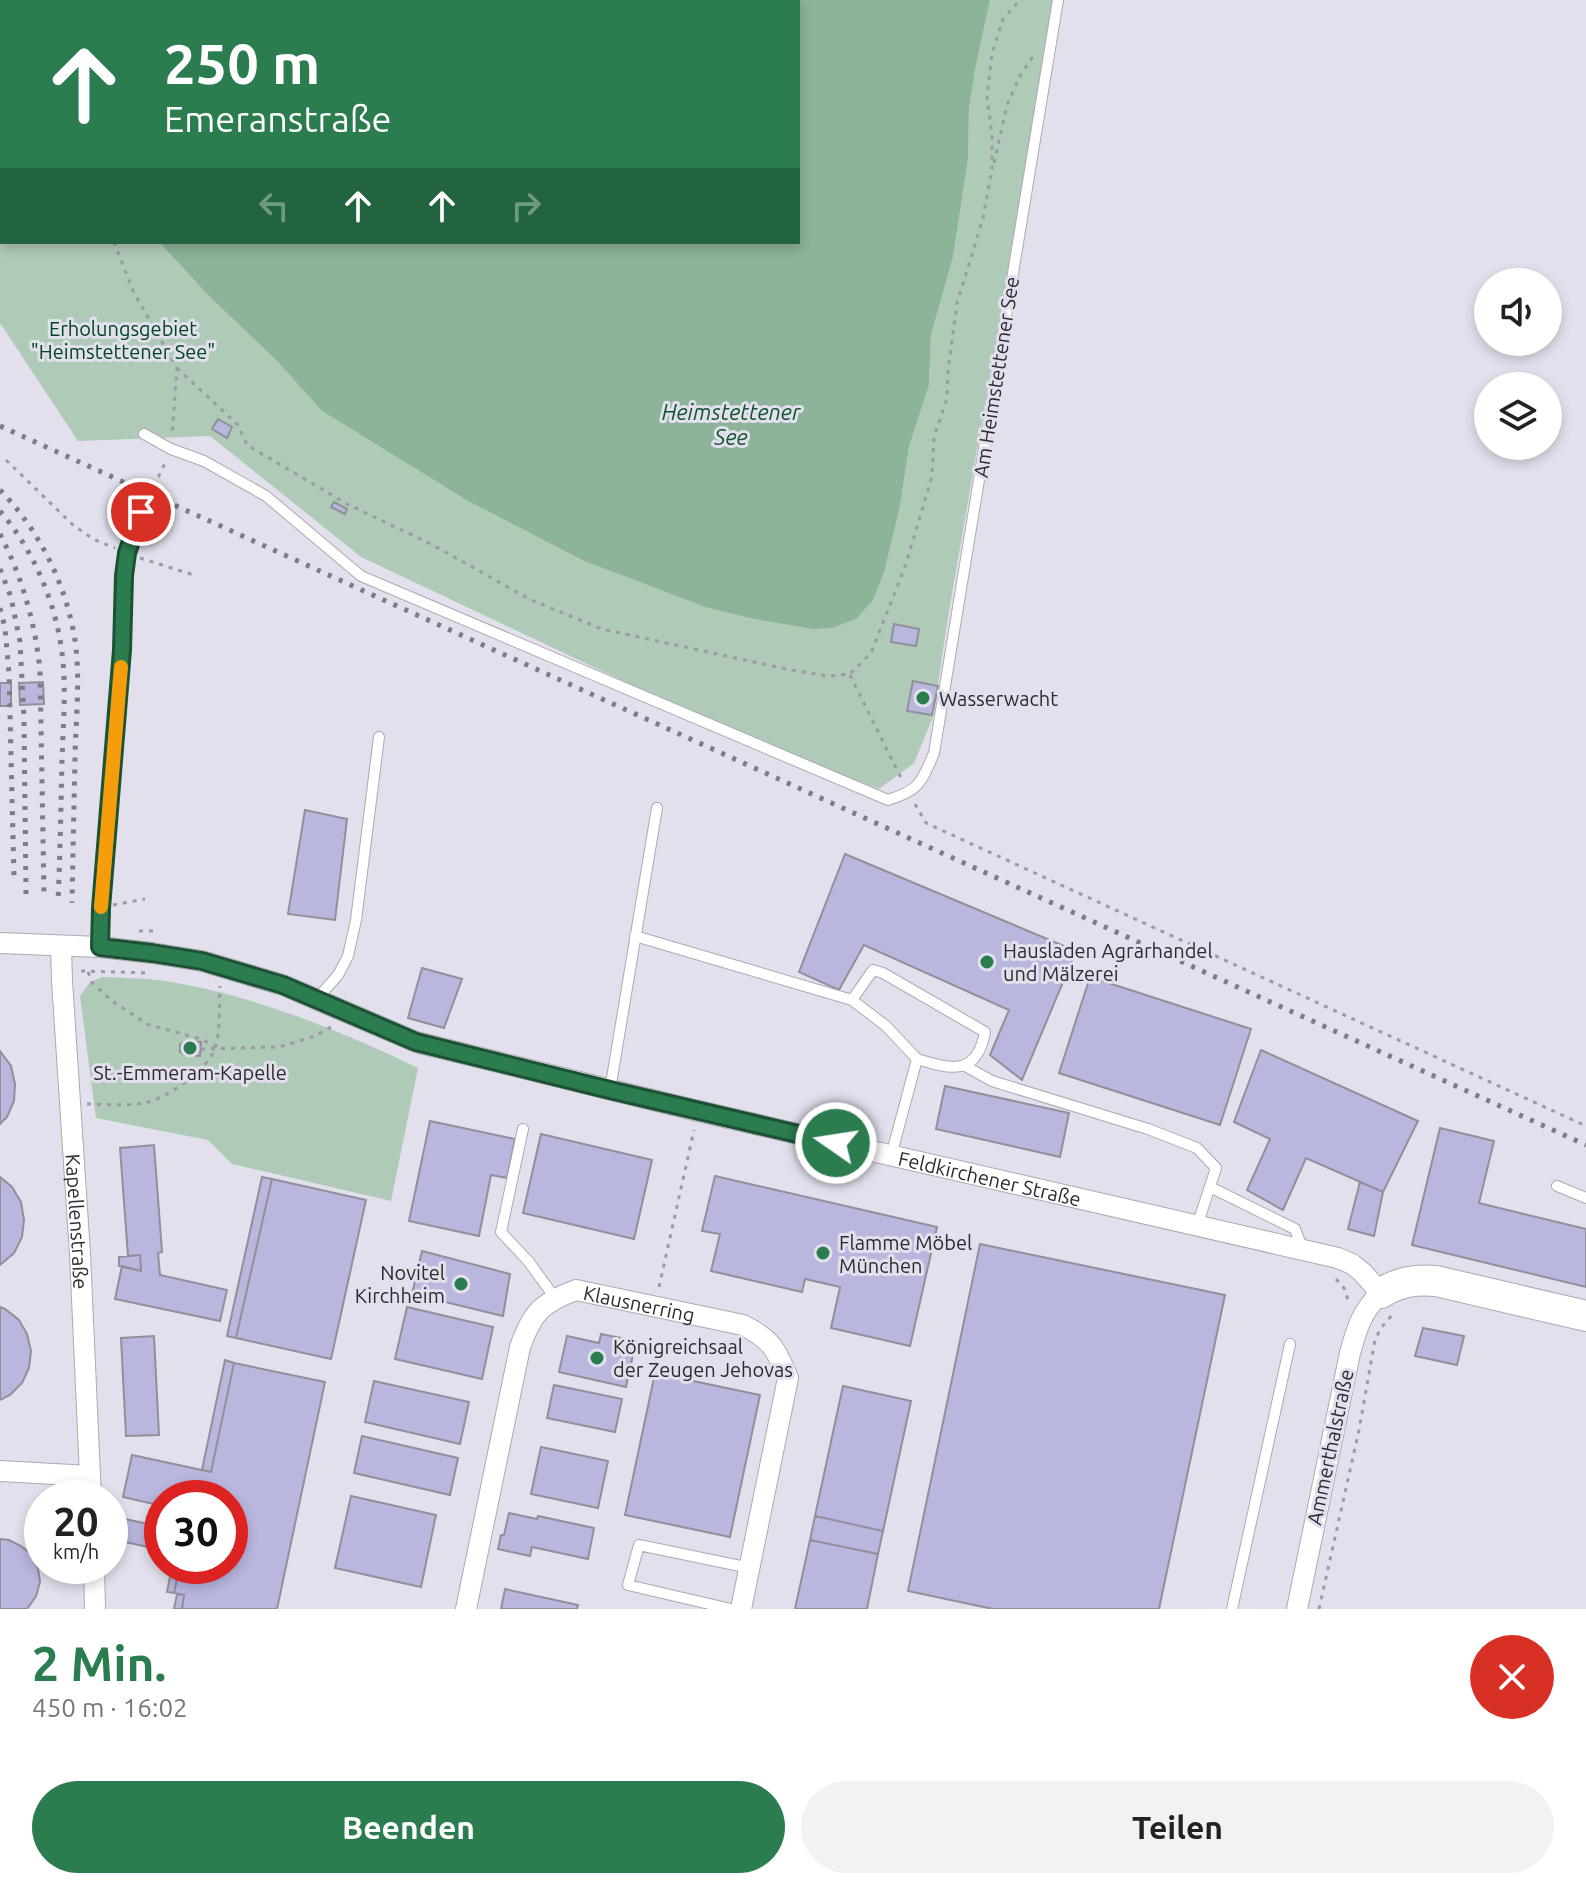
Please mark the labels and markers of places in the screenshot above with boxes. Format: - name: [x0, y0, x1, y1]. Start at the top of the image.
- pin: [107, 478, 175, 546]
- place label: Wasserwacht: [939, 687, 1058, 710]
- marker: Wasserwacht: [914, 689, 932, 707]
- place label: Hausladen Agrarhandel und Mälzerei: [1003, 939, 1213, 985]
- marker: Hausladen Agrarhandel und Mälzerei: [978, 953, 996, 971]
- marker: St.-Emmeram-Kapelle: [181, 1039, 199, 1057]
- place label: St.-Emmeram-Kapelle: [93, 1061, 287, 1084]
- place label: Flamme Möbel München: [839, 1231, 972, 1277]
- marker: Flamme Möbel München: [814, 1244, 832, 1262]
- place label: Novitel Kirchheim: [355, 1261, 445, 1307]
- marker: Novitel Kirchheim: [452, 1275, 470, 1293]
- place label: Königreichsaal der Zeugen Jehovas: [613, 1335, 793, 1381]
- marker: Königreichsaal der Zeugen Jehovas: [588, 1349, 606, 1367]

